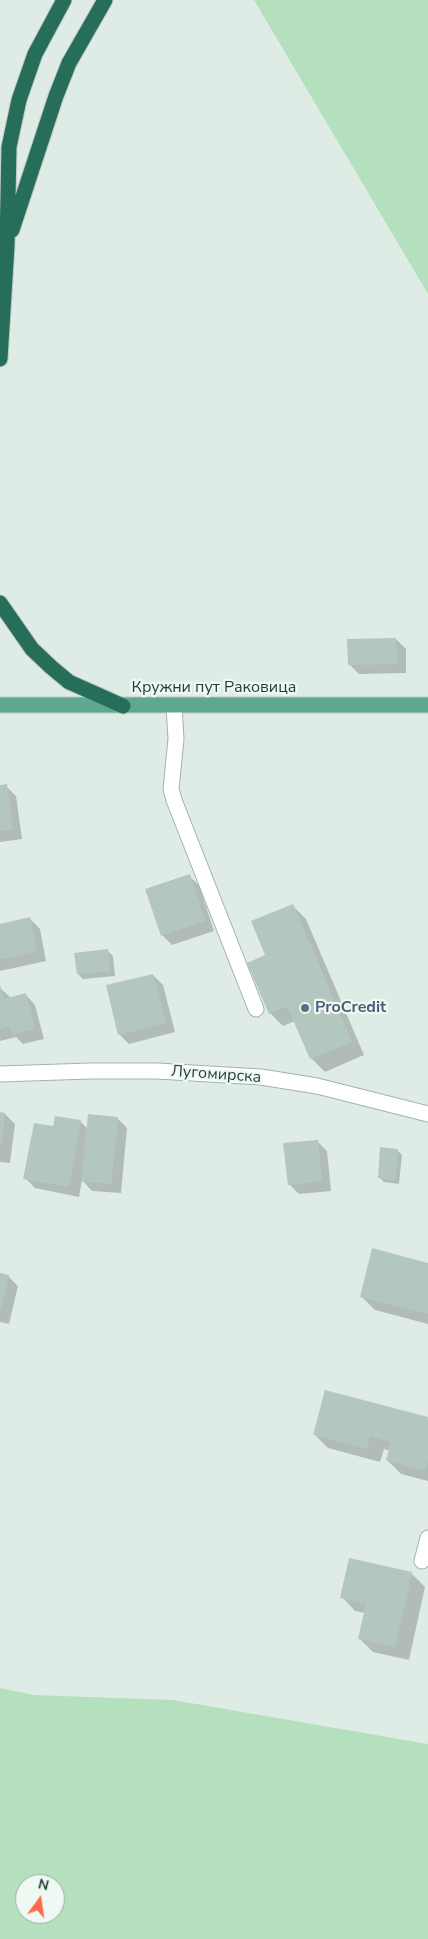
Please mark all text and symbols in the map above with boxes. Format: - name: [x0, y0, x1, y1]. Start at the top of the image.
- street label: Кружни пут Раковица: [132, 678, 296, 698]
- place label: ProCredit: [315, 998, 386, 1018]
- marker: ProCredit: [299, 1002, 311, 1014]
- street label: Лугомирска: [170, 1062, 262, 1088]
- north arrow: [15, 1874, 65, 1924]
- text: N: [36, 1874, 51, 1895]

